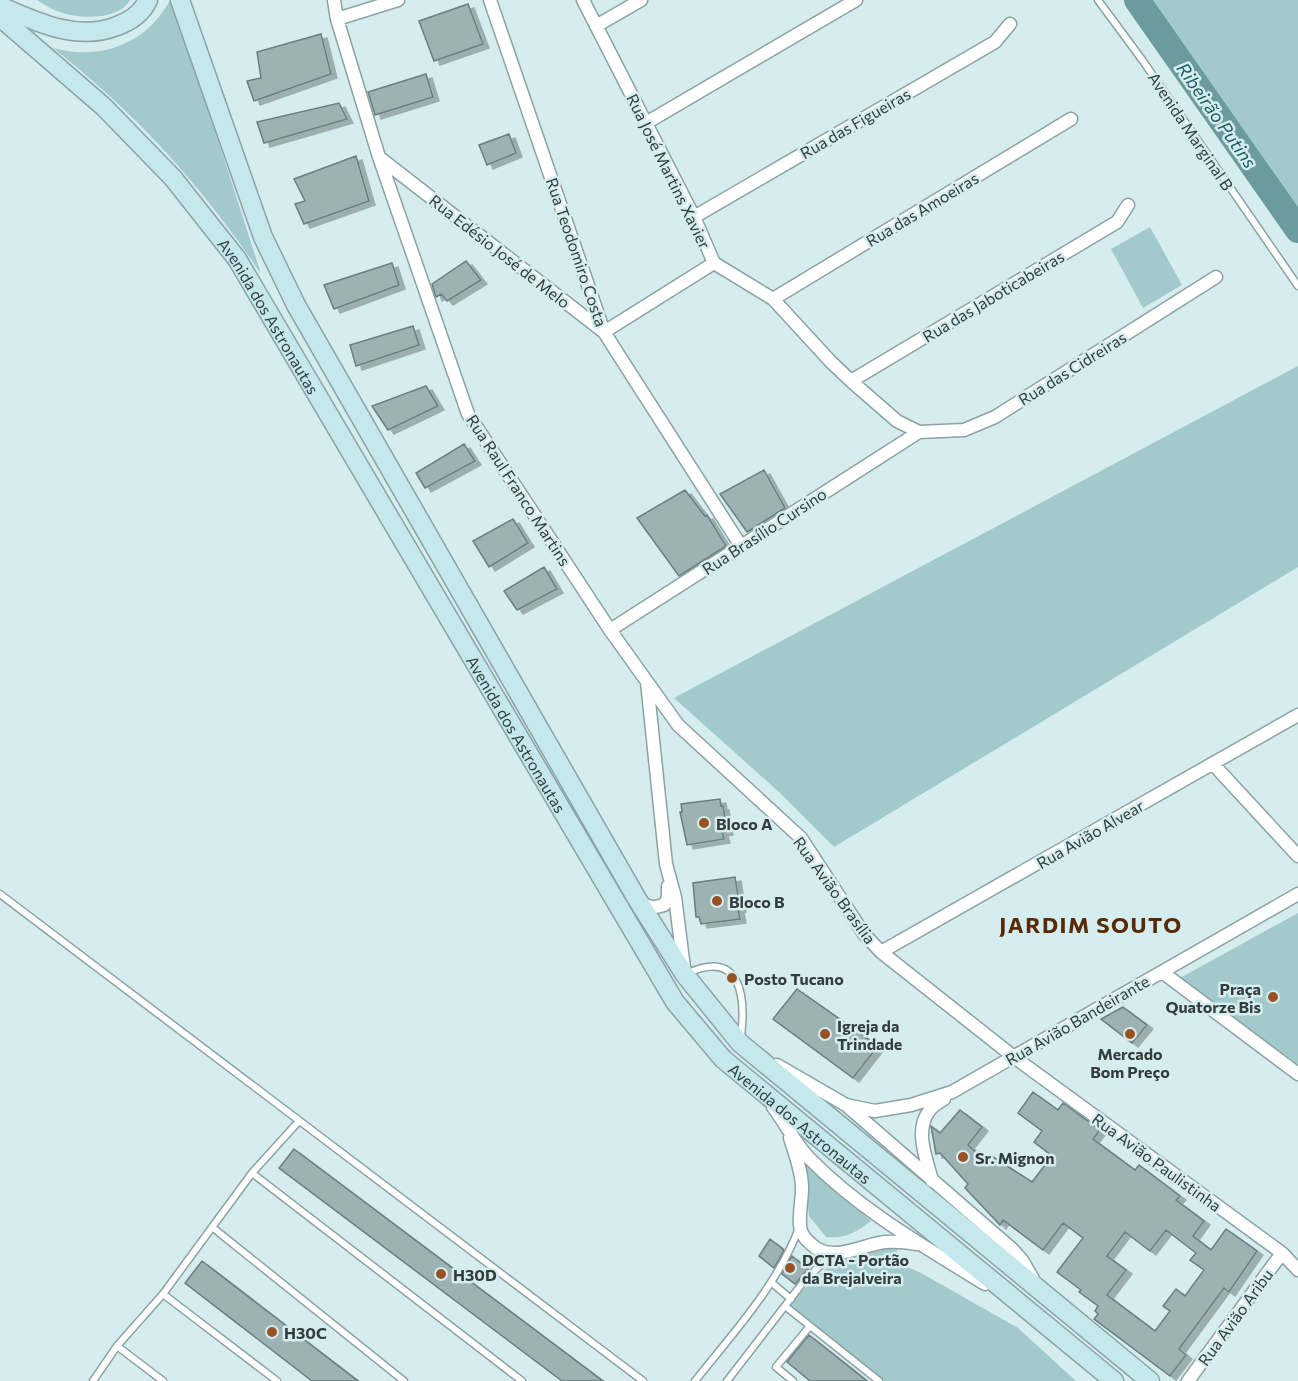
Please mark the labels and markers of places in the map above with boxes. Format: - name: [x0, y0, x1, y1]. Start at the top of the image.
- place label: Bloco A: [716, 814, 773, 833]
- marker: Bloco A: [697, 816, 711, 830]
- place label: Bloco B: [729, 892, 785, 911]
- marker: Bloco B: [710, 894, 724, 908]
- place label: Posto Tucano: [744, 969, 844, 988]
- marker: Posto Tucano: [725, 971, 739, 985]
- place label: Praça Quatorze Bis: [1165, 979, 1261, 1016]
- marker: Praça Quatorze Bis: [1266, 990, 1280, 1004]
- place label: Igreja da Trindade: [837, 1016, 902, 1053]
- marker: Igreja da Trindade: [818, 1027, 832, 1041]
- marker: Mercado Bom Preço: [1123, 1027, 1137, 1041]
- place label: Mercado Bom Preço: [1090, 1044, 1170, 1081]
- place label: Sr. Mignon: [975, 1148, 1054, 1167]
- marker: Sr. Mignon: [956, 1150, 970, 1164]
- place label: DCTA - Portão da Brejalveira: [802, 1250, 910, 1287]
- marker: DCTA - Portão da Brejalveira: [783, 1261, 797, 1275]
- place label: H30D: [453, 1265, 497, 1284]
- marker: H30D: [434, 1267, 448, 1281]
- place label: H30C: [284, 1323, 327, 1342]
- marker: H30C: [265, 1325, 279, 1339]

